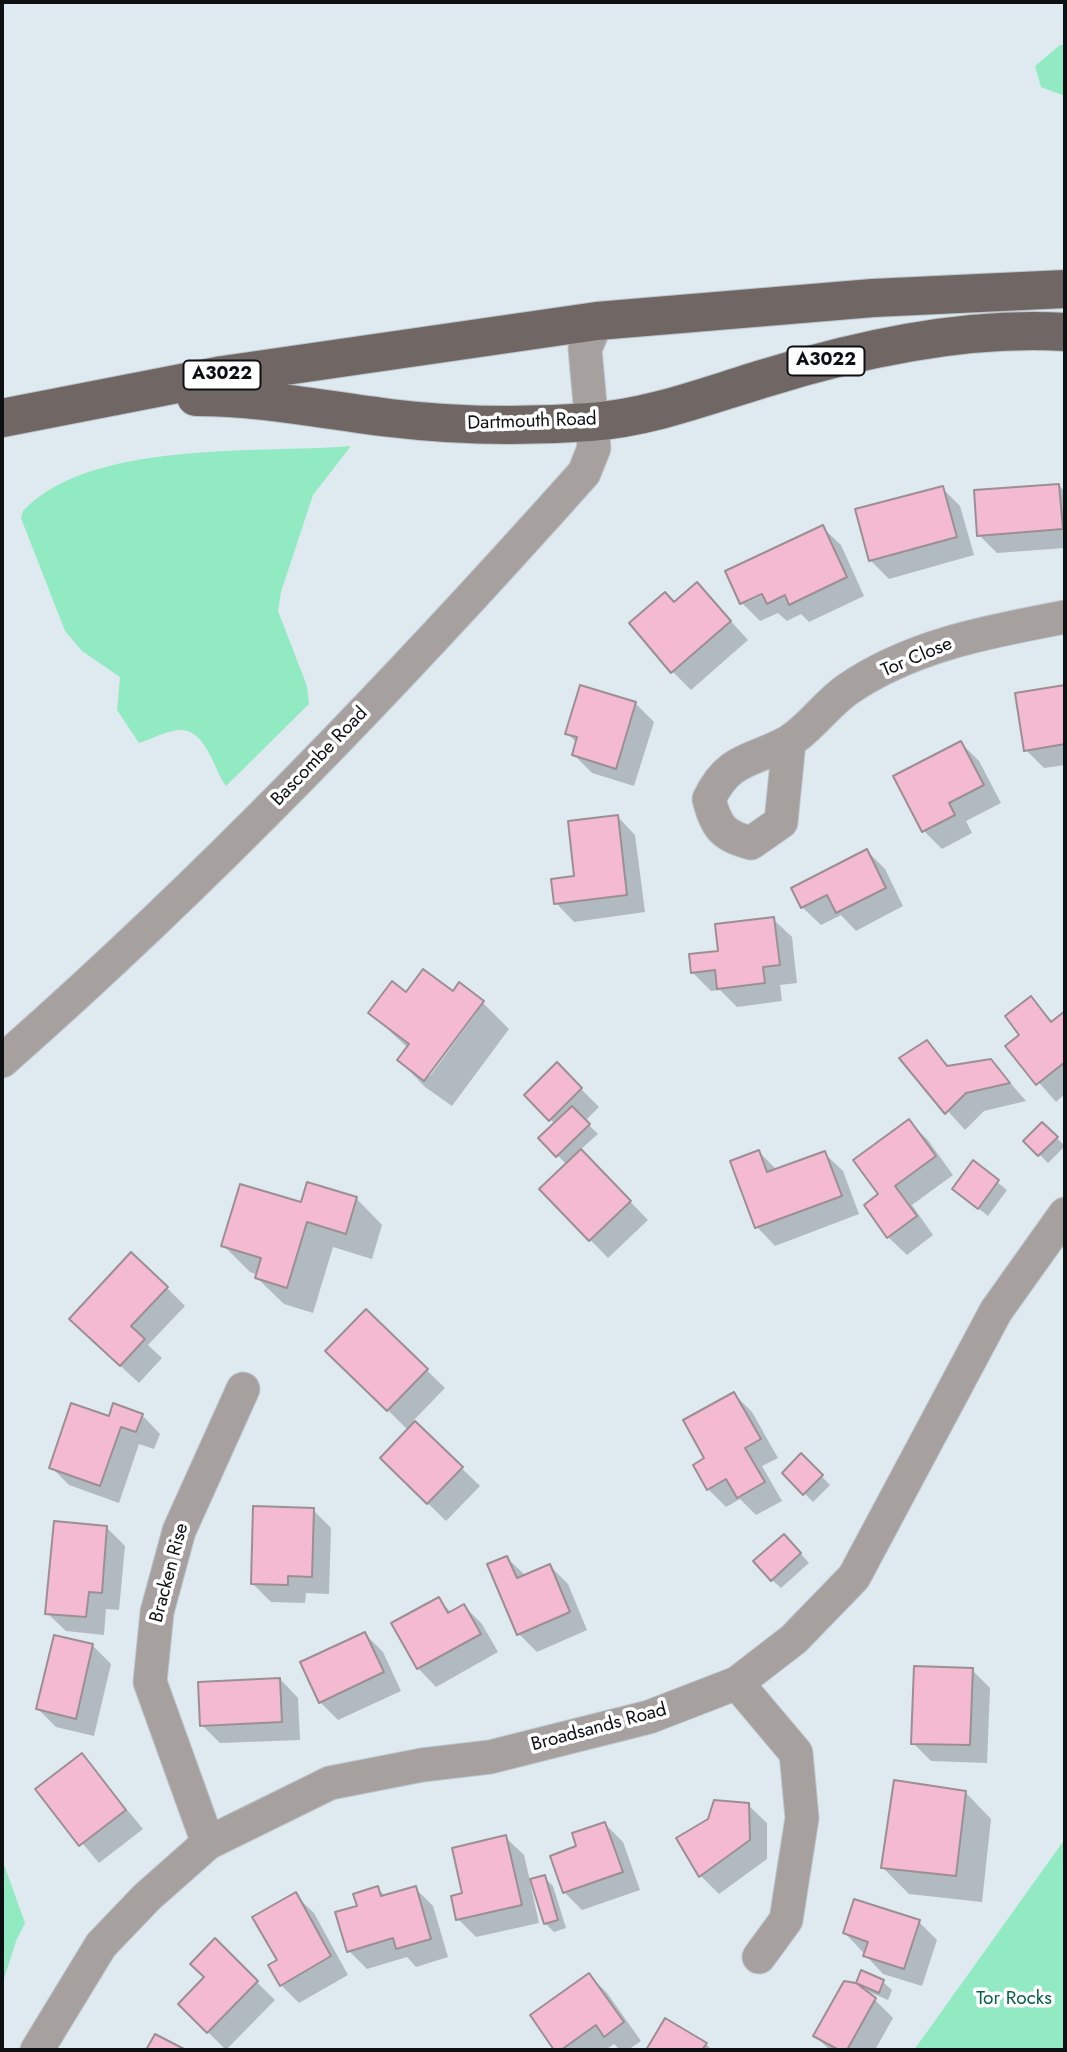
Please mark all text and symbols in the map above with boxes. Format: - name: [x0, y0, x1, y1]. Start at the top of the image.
- road number: A3022: [788, 346, 864, 376]
- road number: A3022: [184, 360, 260, 390]
- street label: Dartmouth Road: [467, 408, 597, 436]
- street label: Tor Close: [878, 633, 956, 683]
- street label: Bascombe Road: [267, 703, 373, 811]
- street label: Bracken Rise: [146, 1521, 194, 1625]
- street label: Broadsands Road: [529, 1699, 669, 1757]
- park label: Tor Rocks: [976, 1988, 1052, 2010]

